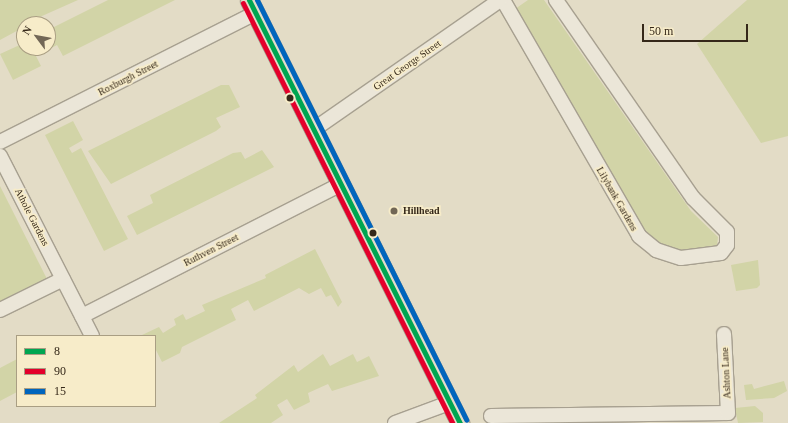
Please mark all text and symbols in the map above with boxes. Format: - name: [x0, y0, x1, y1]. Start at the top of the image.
- north arrow: [16, 16, 56, 56]
- scale bar: [644, 16, 750, 42]
- text: N: [19, 24, 34, 37]
- text: 50 m: [649, 24, 673, 38]
- street label: Great George Street: [371, 37, 443, 93]
- street label: Roxburgh Street: [96, 58, 160, 98]
- unlabelled marker: [285, 93, 295, 103]
- street label: Lilybank Gardens: [594, 165, 640, 233]
- street label: Athole Gardens: [12, 186, 52, 248]
- marker: Hillhead: [388, 205, 400, 217]
- place label: Hillhead: [403, 205, 440, 217]
- unlabelled marker: [368, 228, 378, 238]
- street label: Ruthven Street: [182, 231, 240, 269]
- legend: [16, 335, 156, 407]
- text: 8: [54, 344, 60, 358]
- street label: Ashton Lane: [719, 347, 733, 399]
- text: 90: [54, 364, 66, 378]
- text: 15: [54, 384, 66, 398]

